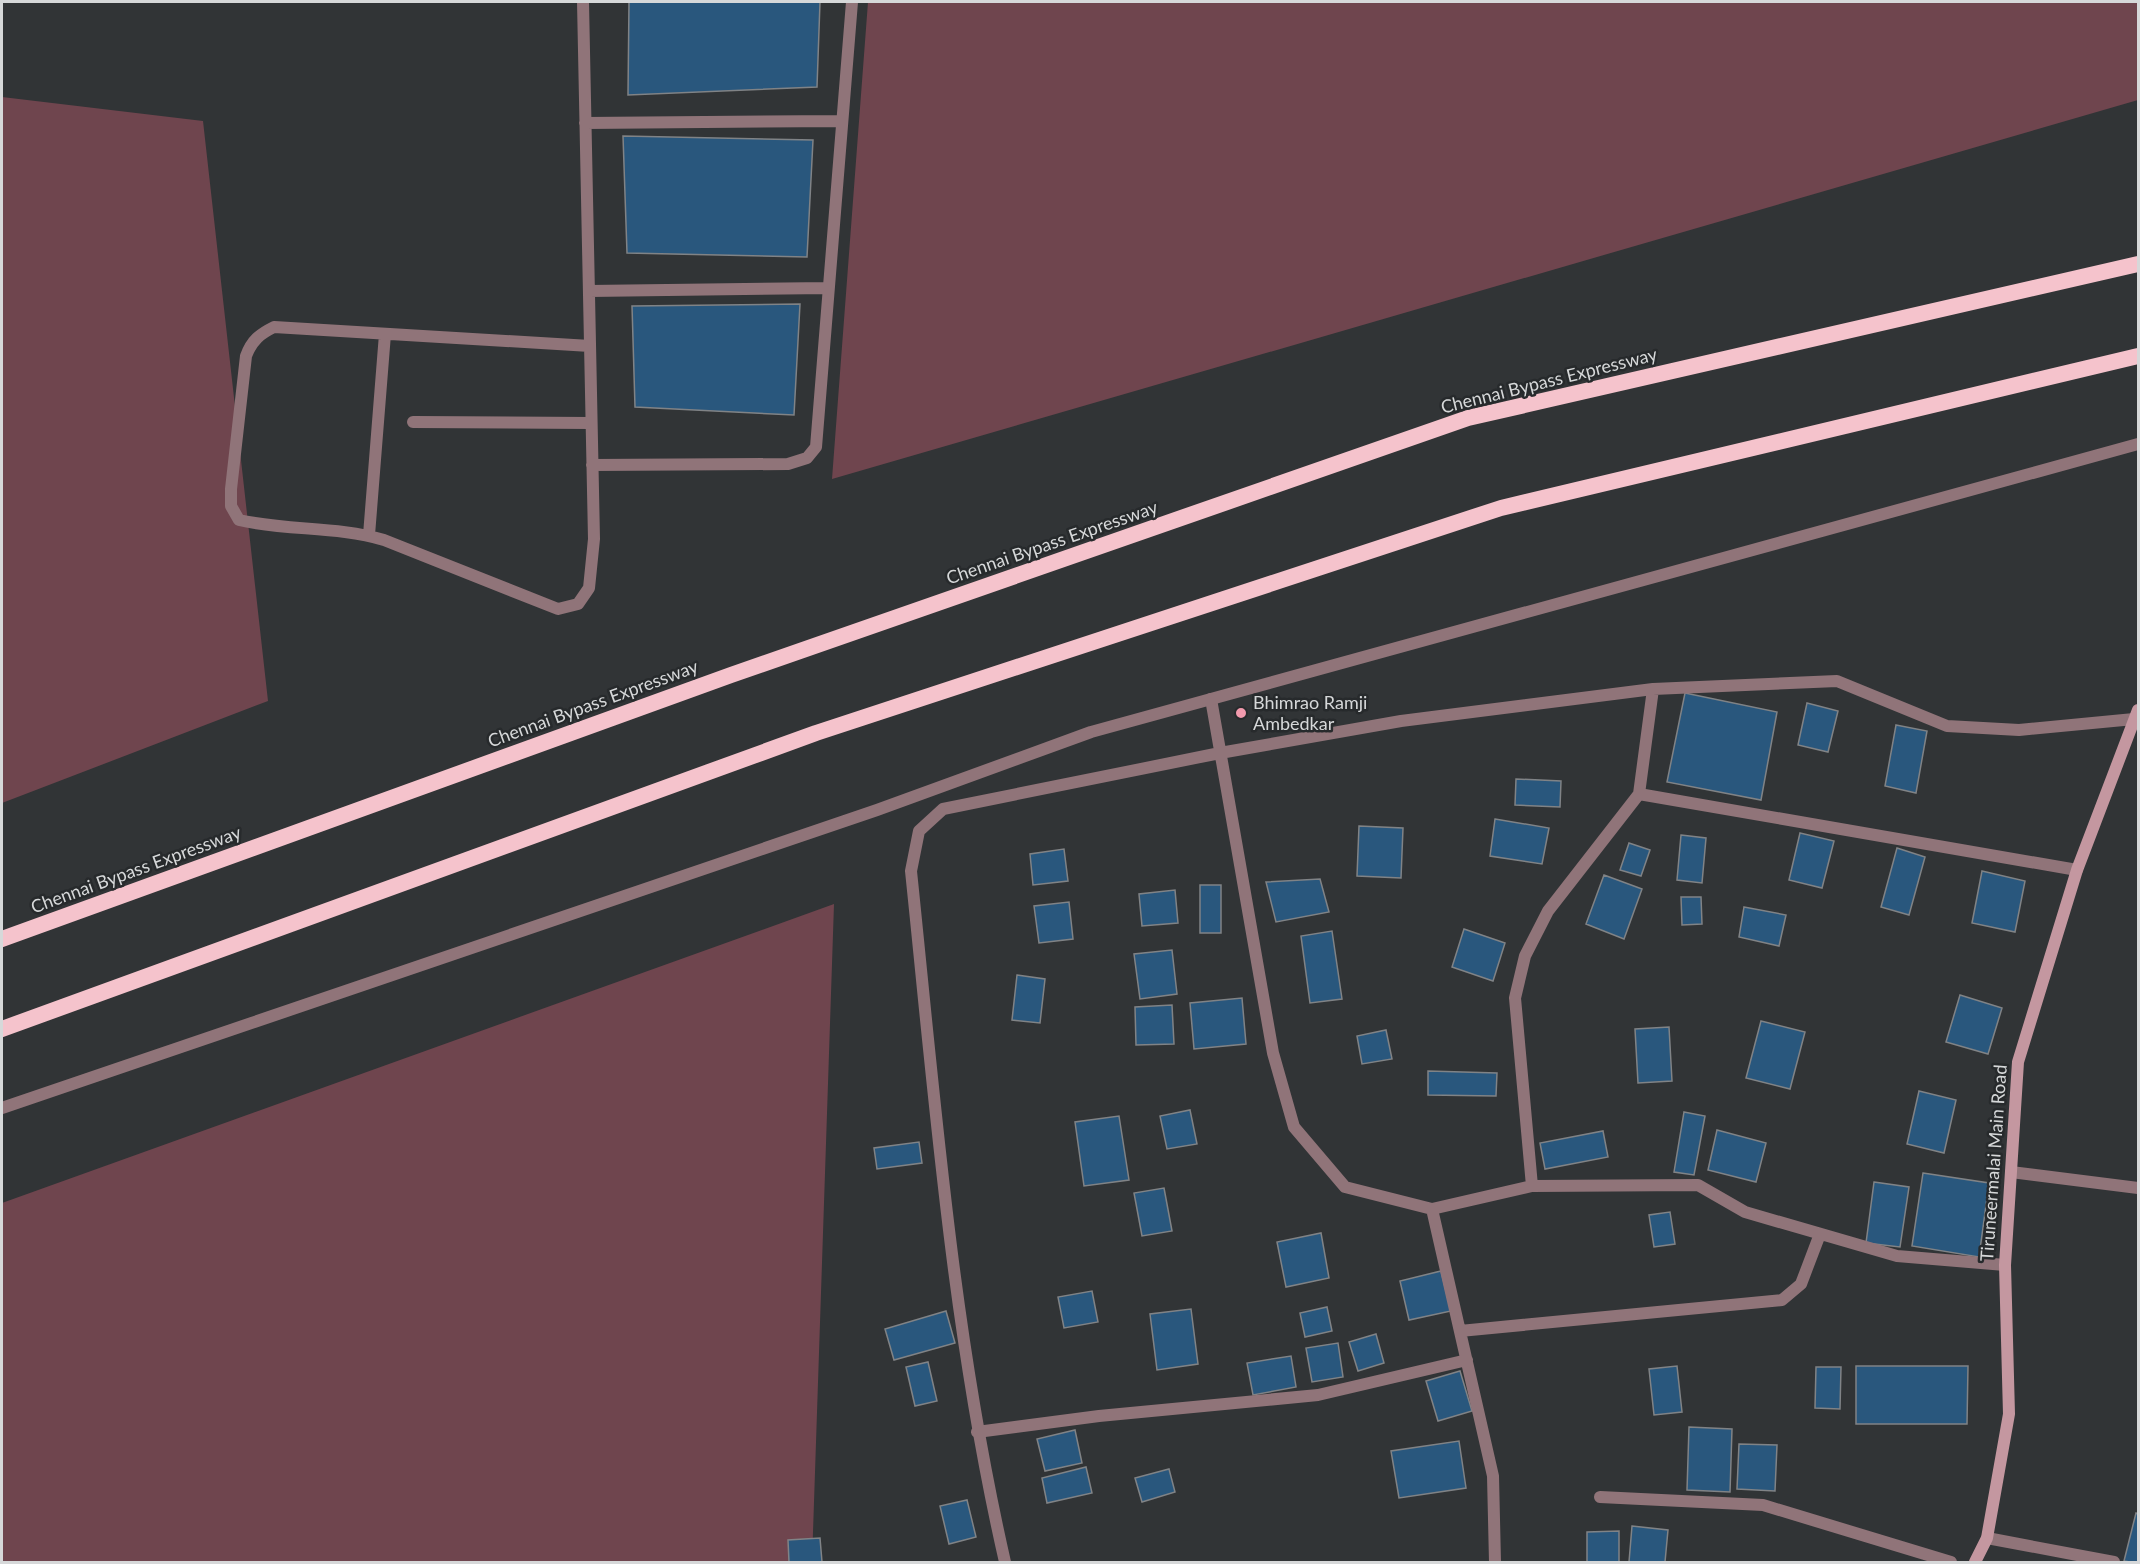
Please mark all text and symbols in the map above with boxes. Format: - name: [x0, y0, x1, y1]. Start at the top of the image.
- street label: Chennai Bypass Expressway: [1438, 342, 1660, 418]
- street label: Chennai Bypass Expressway: [943, 495, 1161, 589]
- street label: Chennai Bypass Expressway: [484, 654, 702, 751]
- place label: Bhimrao Ramji Ambedkar: [1253, 691, 1367, 734]
- marker: Bhimrao Ramji Ambedkar: [1234, 706, 1248, 720]
- street label: Chennai Bypass Expressway: [27, 820, 245, 917]
- street label: Tiruneermalai Main Road: [1975, 1064, 2011, 1262]

